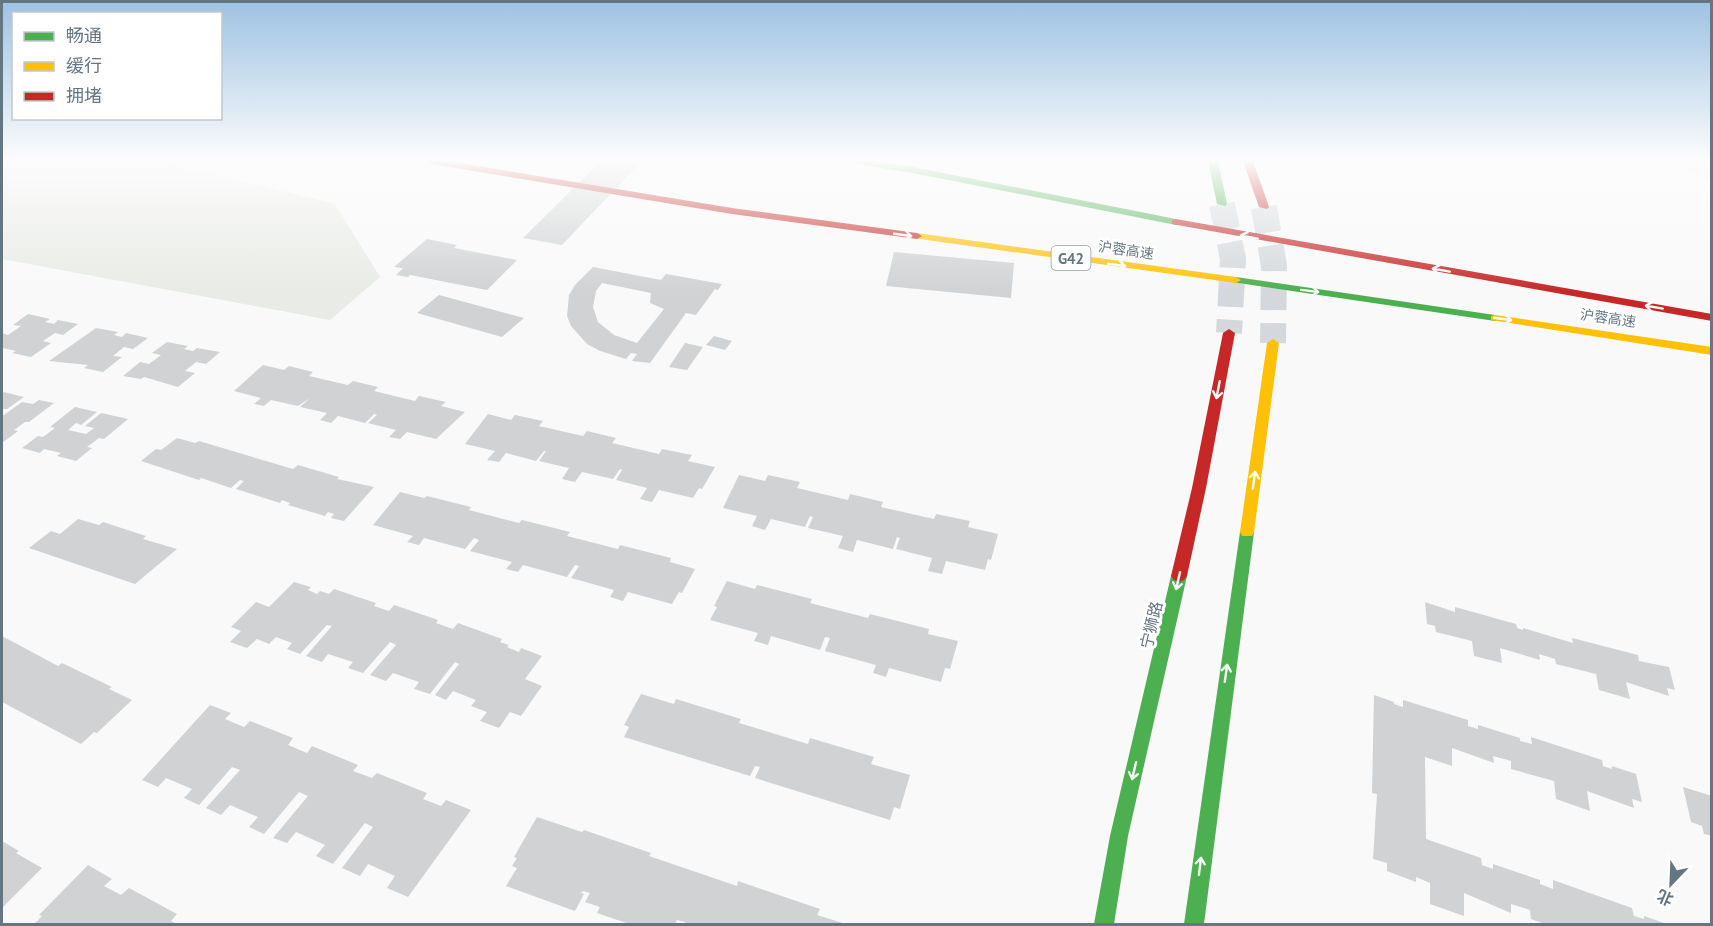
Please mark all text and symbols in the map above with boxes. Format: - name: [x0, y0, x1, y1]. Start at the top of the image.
- legend: [12, 12, 222, 120]
- text: 畅通: [66, 24, 102, 47]
- text: 缓行: [66, 54, 102, 77]
- text: 拥堵: [66, 84, 102, 107]
- one-way arrow: [893, 230, 913, 241]
- one-way arrow: [1240, 231, 1259, 242]
- street label: 沪蓉高速: [1097, 237, 1155, 263]
- road number: G42: [1052, 246, 1090, 270]
- one-way arrow: [1107, 259, 1127, 270]
- one-way arrow: [1432, 264, 1452, 275]
- one-way arrow: [1300, 285, 1320, 296]
- one-way arrow: [1645, 302, 1664, 313]
- street label: 沪蓉高速: [1579, 305, 1637, 331]
- one-way arrow: [1493, 314, 1513, 325]
- one-way arrow: [1212, 380, 1223, 400]
- one-way arrow: [1248, 471, 1259, 490]
- one-way arrow: [1171, 571, 1183, 590]
- street label: 宁狮路: [1136, 599, 1166, 651]
- one-way arrow: [1221, 664, 1232, 684]
- one-way arrow: [1128, 761, 1140, 780]
- north arrow: [1641, 854, 1701, 914]
- one-way arrow: [1195, 857, 1206, 877]
- text: 北: [1654, 885, 1676, 910]

